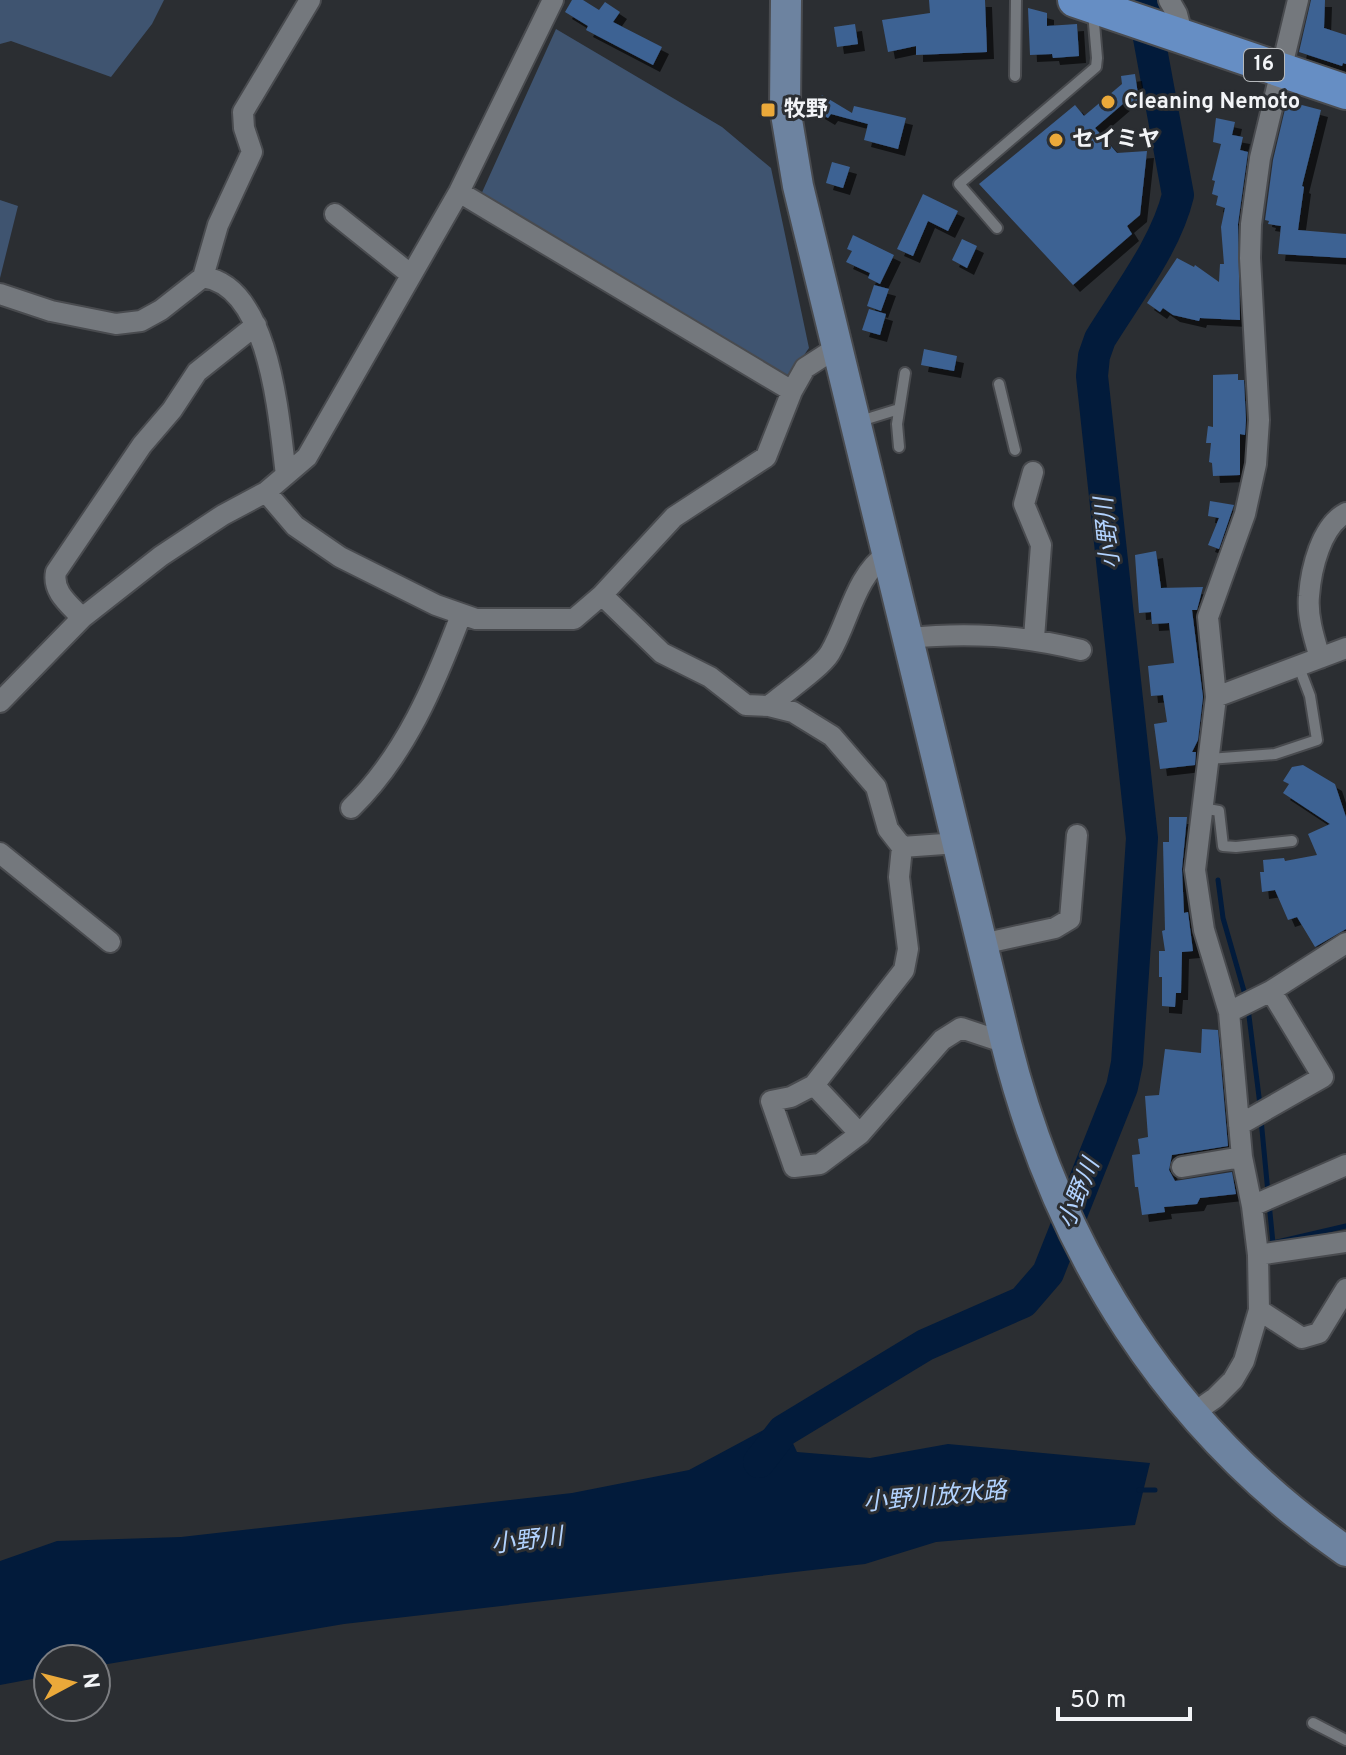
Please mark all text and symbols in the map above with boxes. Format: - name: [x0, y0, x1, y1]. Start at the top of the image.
- road number: 16: [1244, 49, 1284, 81]
- place label: Cleaning Nemoto: [1124, 89, 1300, 116]
- marker: Cleaning Nemoto: [1099, 93, 1117, 111]
- place label: 牧野: [784, 97, 828, 124]
- marker: 牧野: [759, 101, 777, 119]
- place label: セイミヤ: [1072, 127, 1160, 154]
- marker: セイミヤ: [1047, 131, 1065, 149]
- water label: 小野川: [1090, 493, 1128, 570]
- water label: 小野川: [1053, 1152, 1109, 1233]
- water label: 小野川放水路: [862, 1477, 1010, 1519]
- water label: 小野川: [489, 1522, 568, 1561]
- north arrow: [32, 1643, 112, 1723]
- text: N: [75, 1671, 104, 1690]
- scale bar: [1058, 1671, 1190, 1721]
- text: 50 m: [1070, 1686, 1126, 1716]

